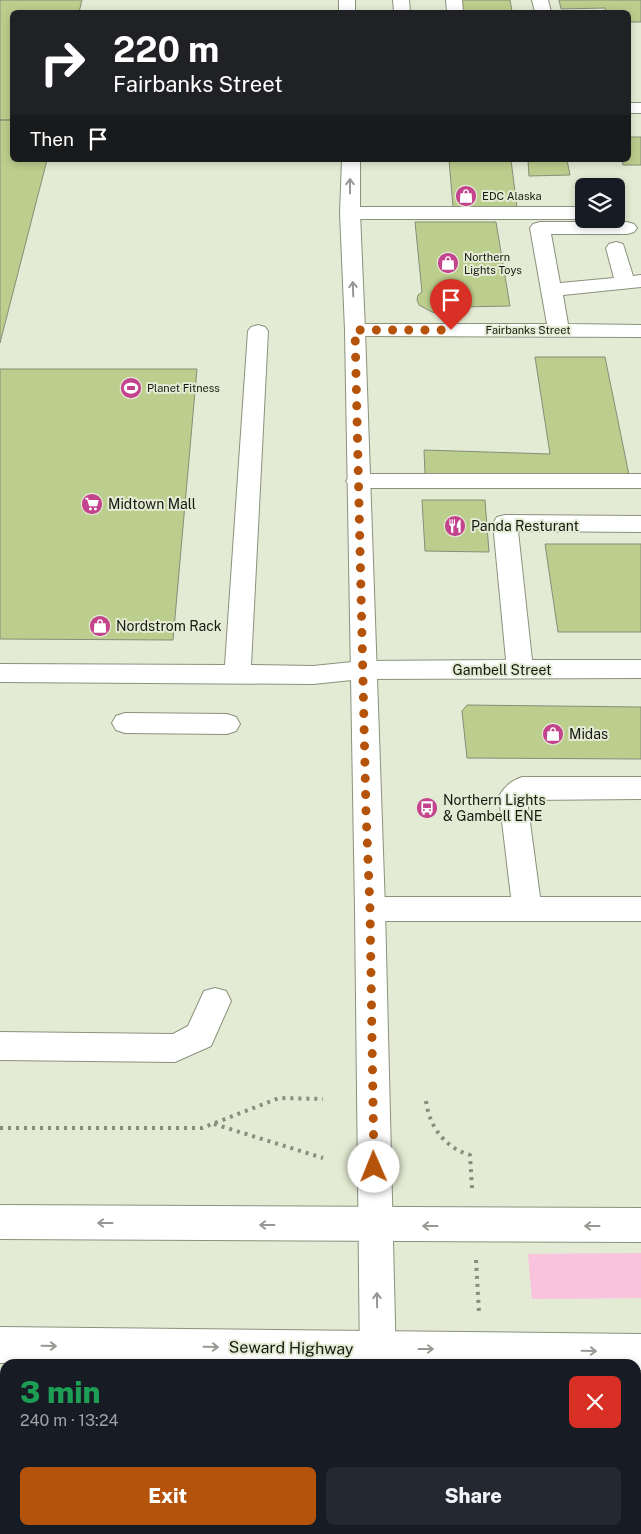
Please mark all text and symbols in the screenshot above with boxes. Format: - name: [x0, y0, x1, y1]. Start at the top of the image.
- text: 220 m: [113, 29, 219, 70]
- icon: right: [30, 30, 95, 95]
- text: Fairbanks Street: [113, 71, 283, 97]
- icon: arrive: [84, 125, 112, 153]
- text: Then: [30, 128, 74, 150]
- map controls: [575, 178, 625, 228]
- button: layers: [575, 178, 625, 228]
- one-way arrow: [345, 179, 355, 195]
- shop icon: EDC Alaska: [454, 184, 478, 208]
- place label: EDC Alaska: [482, 190, 542, 202]
- shop icon: Northern Lights Toys: [436, 251, 460, 275]
- place label: Northern Lights Toys: [464, 251, 522, 276]
- pin: [430, 279, 472, 330]
- one-way arrow: [348, 282, 358, 298]
- icon: arrive: [437, 286, 465, 314]
- street label: Fairbanks Street: [486, 324, 570, 336]
- sports icon: Planet Fitness: [119, 376, 143, 400]
- place label: Planet Fitness: [147, 382, 220, 394]
- supermarket icon: Midtown Mall: [80, 492, 104, 516]
- place label: Midtown Mall: [108, 496, 196, 512]
- restaurant icon: Panda Resturant: [443, 514, 467, 538]
- place label: Panda Resturant: [471, 518, 579, 534]
- shop icon: Nordstrom Rack: [88, 614, 112, 638]
- place label: Nordstrom Rack: [116, 618, 222, 634]
- street label: Gambell Street: [453, 662, 551, 678]
- shop icon: Midas: [541, 722, 565, 746]
- place label: Midas: [569, 726, 608, 742]
- place label: Northern Lights & Gambell ENE: [443, 792, 546, 824]
- bus stop icon: Northern Lights & Gambell ENE: [415, 796, 439, 820]
- position arrow: [347, 1140, 399, 1192]
- one-way arrow: [97, 1218, 114, 1228]
- one-way arrow: [260, 1220, 276, 1230]
- one-way arrow: [422, 1221, 438, 1231]
- one-way arrow: [585, 1221, 601, 1231]
- one-way arrow: [372, 1293, 382, 1309]
- street label: Seward Highway: [228, 1337, 354, 1359]
- one-way arrow: [40, 1341, 56, 1350]
- one-way arrow: [202, 1342, 219, 1352]
- one-way arrow: [418, 1344, 434, 1354]
- one-way arrow: [580, 1346, 596, 1356]
- text: 3 min: [20, 1374, 101, 1410]
- button: close: [569, 1376, 621, 1428]
- text: 240 m · 13:24: [20, 1411, 119, 1430]
- button: Exit: [20, 1467, 316, 1525]
- button: Share: [326, 1467, 621, 1525]

